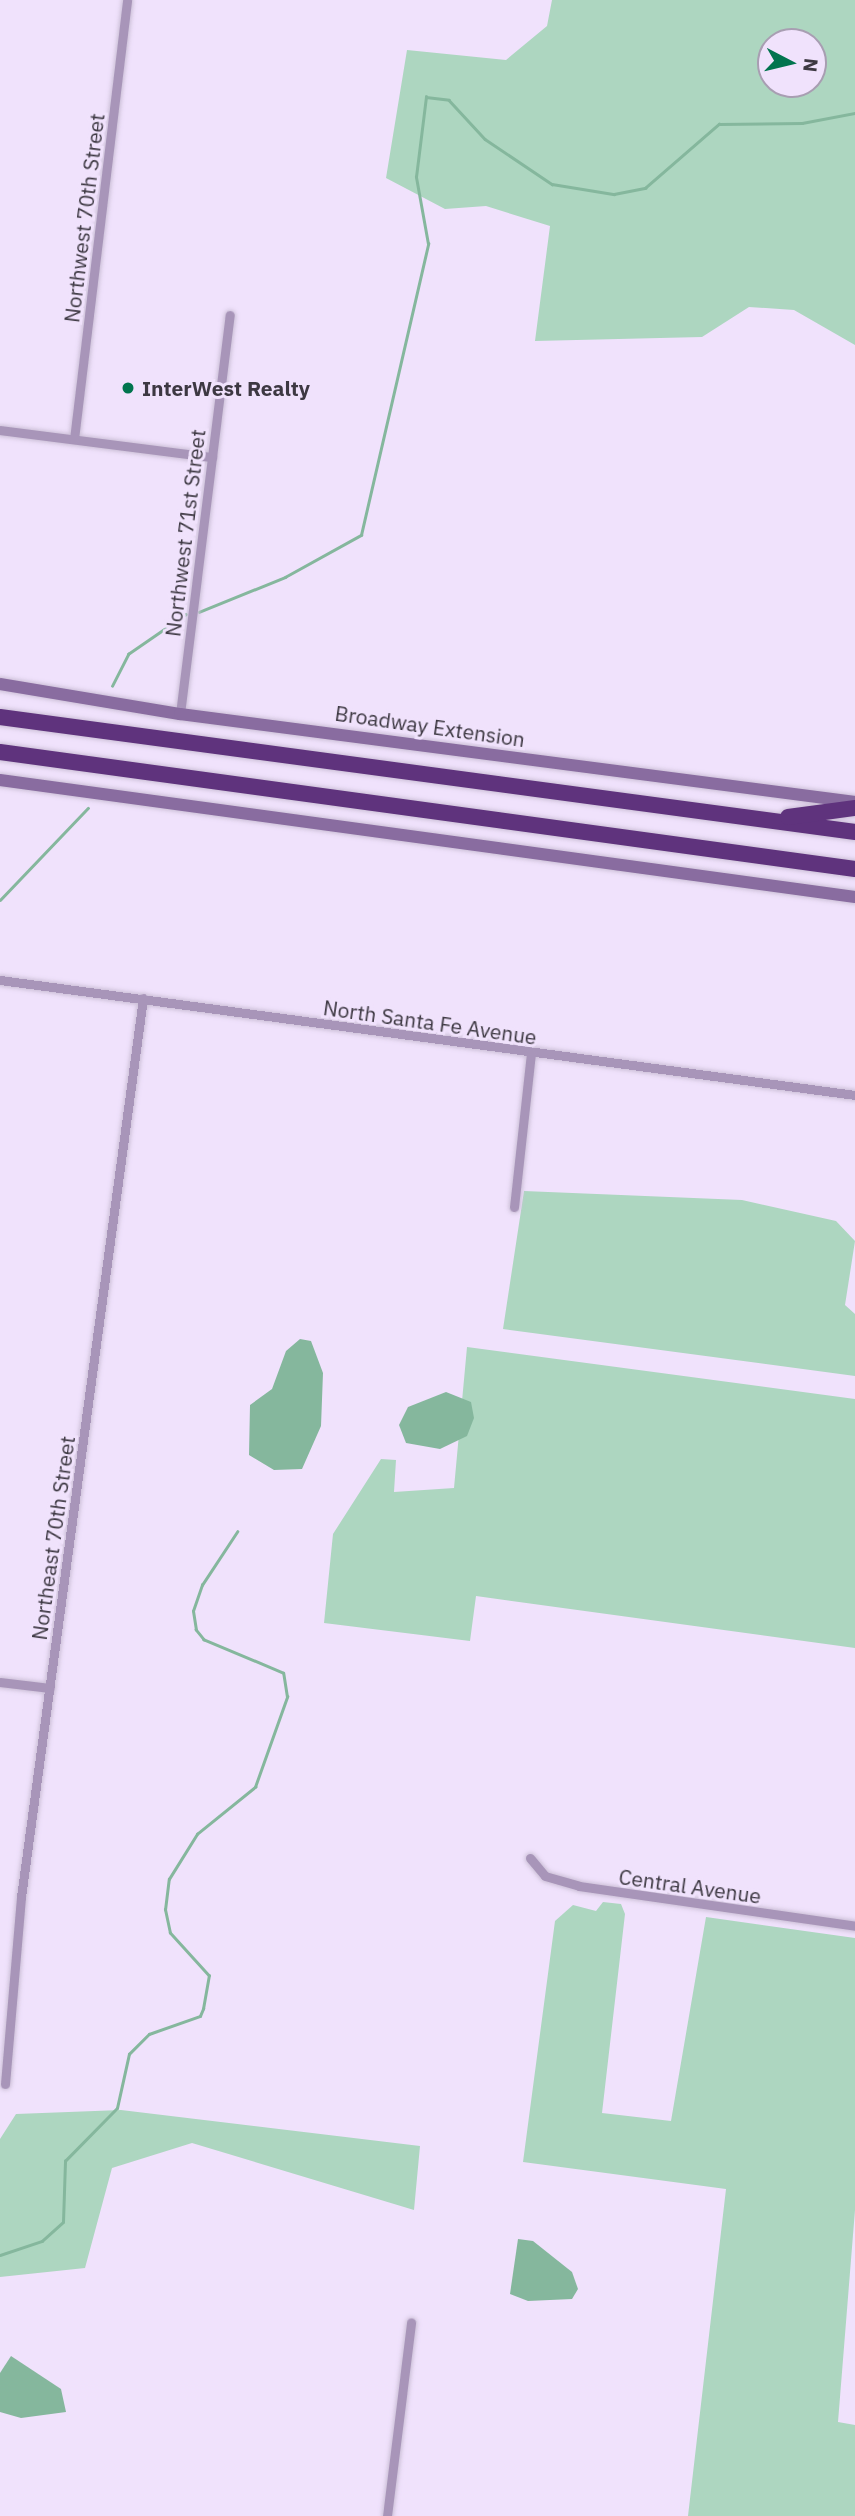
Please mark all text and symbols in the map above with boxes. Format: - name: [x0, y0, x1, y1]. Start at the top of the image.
- north arrow: [757, 28, 827, 98]
- text: N: [798, 57, 824, 74]
- street label: Northwest 70th Street: [59, 112, 109, 324]
- place label: InterWest Realty: [142, 375, 310, 401]
- marker: InterWest Realty: [120, 380, 136, 396]
- street label: Northwest 71st Street: [160, 428, 210, 638]
- street label: Broadway Extension: [333, 700, 527, 752]
- street label: North Santa Fe Avenue: [322, 995, 538, 1049]
- street label: Northeast 70th Street: [26, 1434, 80, 1642]
- street label: Central Avenue: [617, 1864, 763, 1908]

